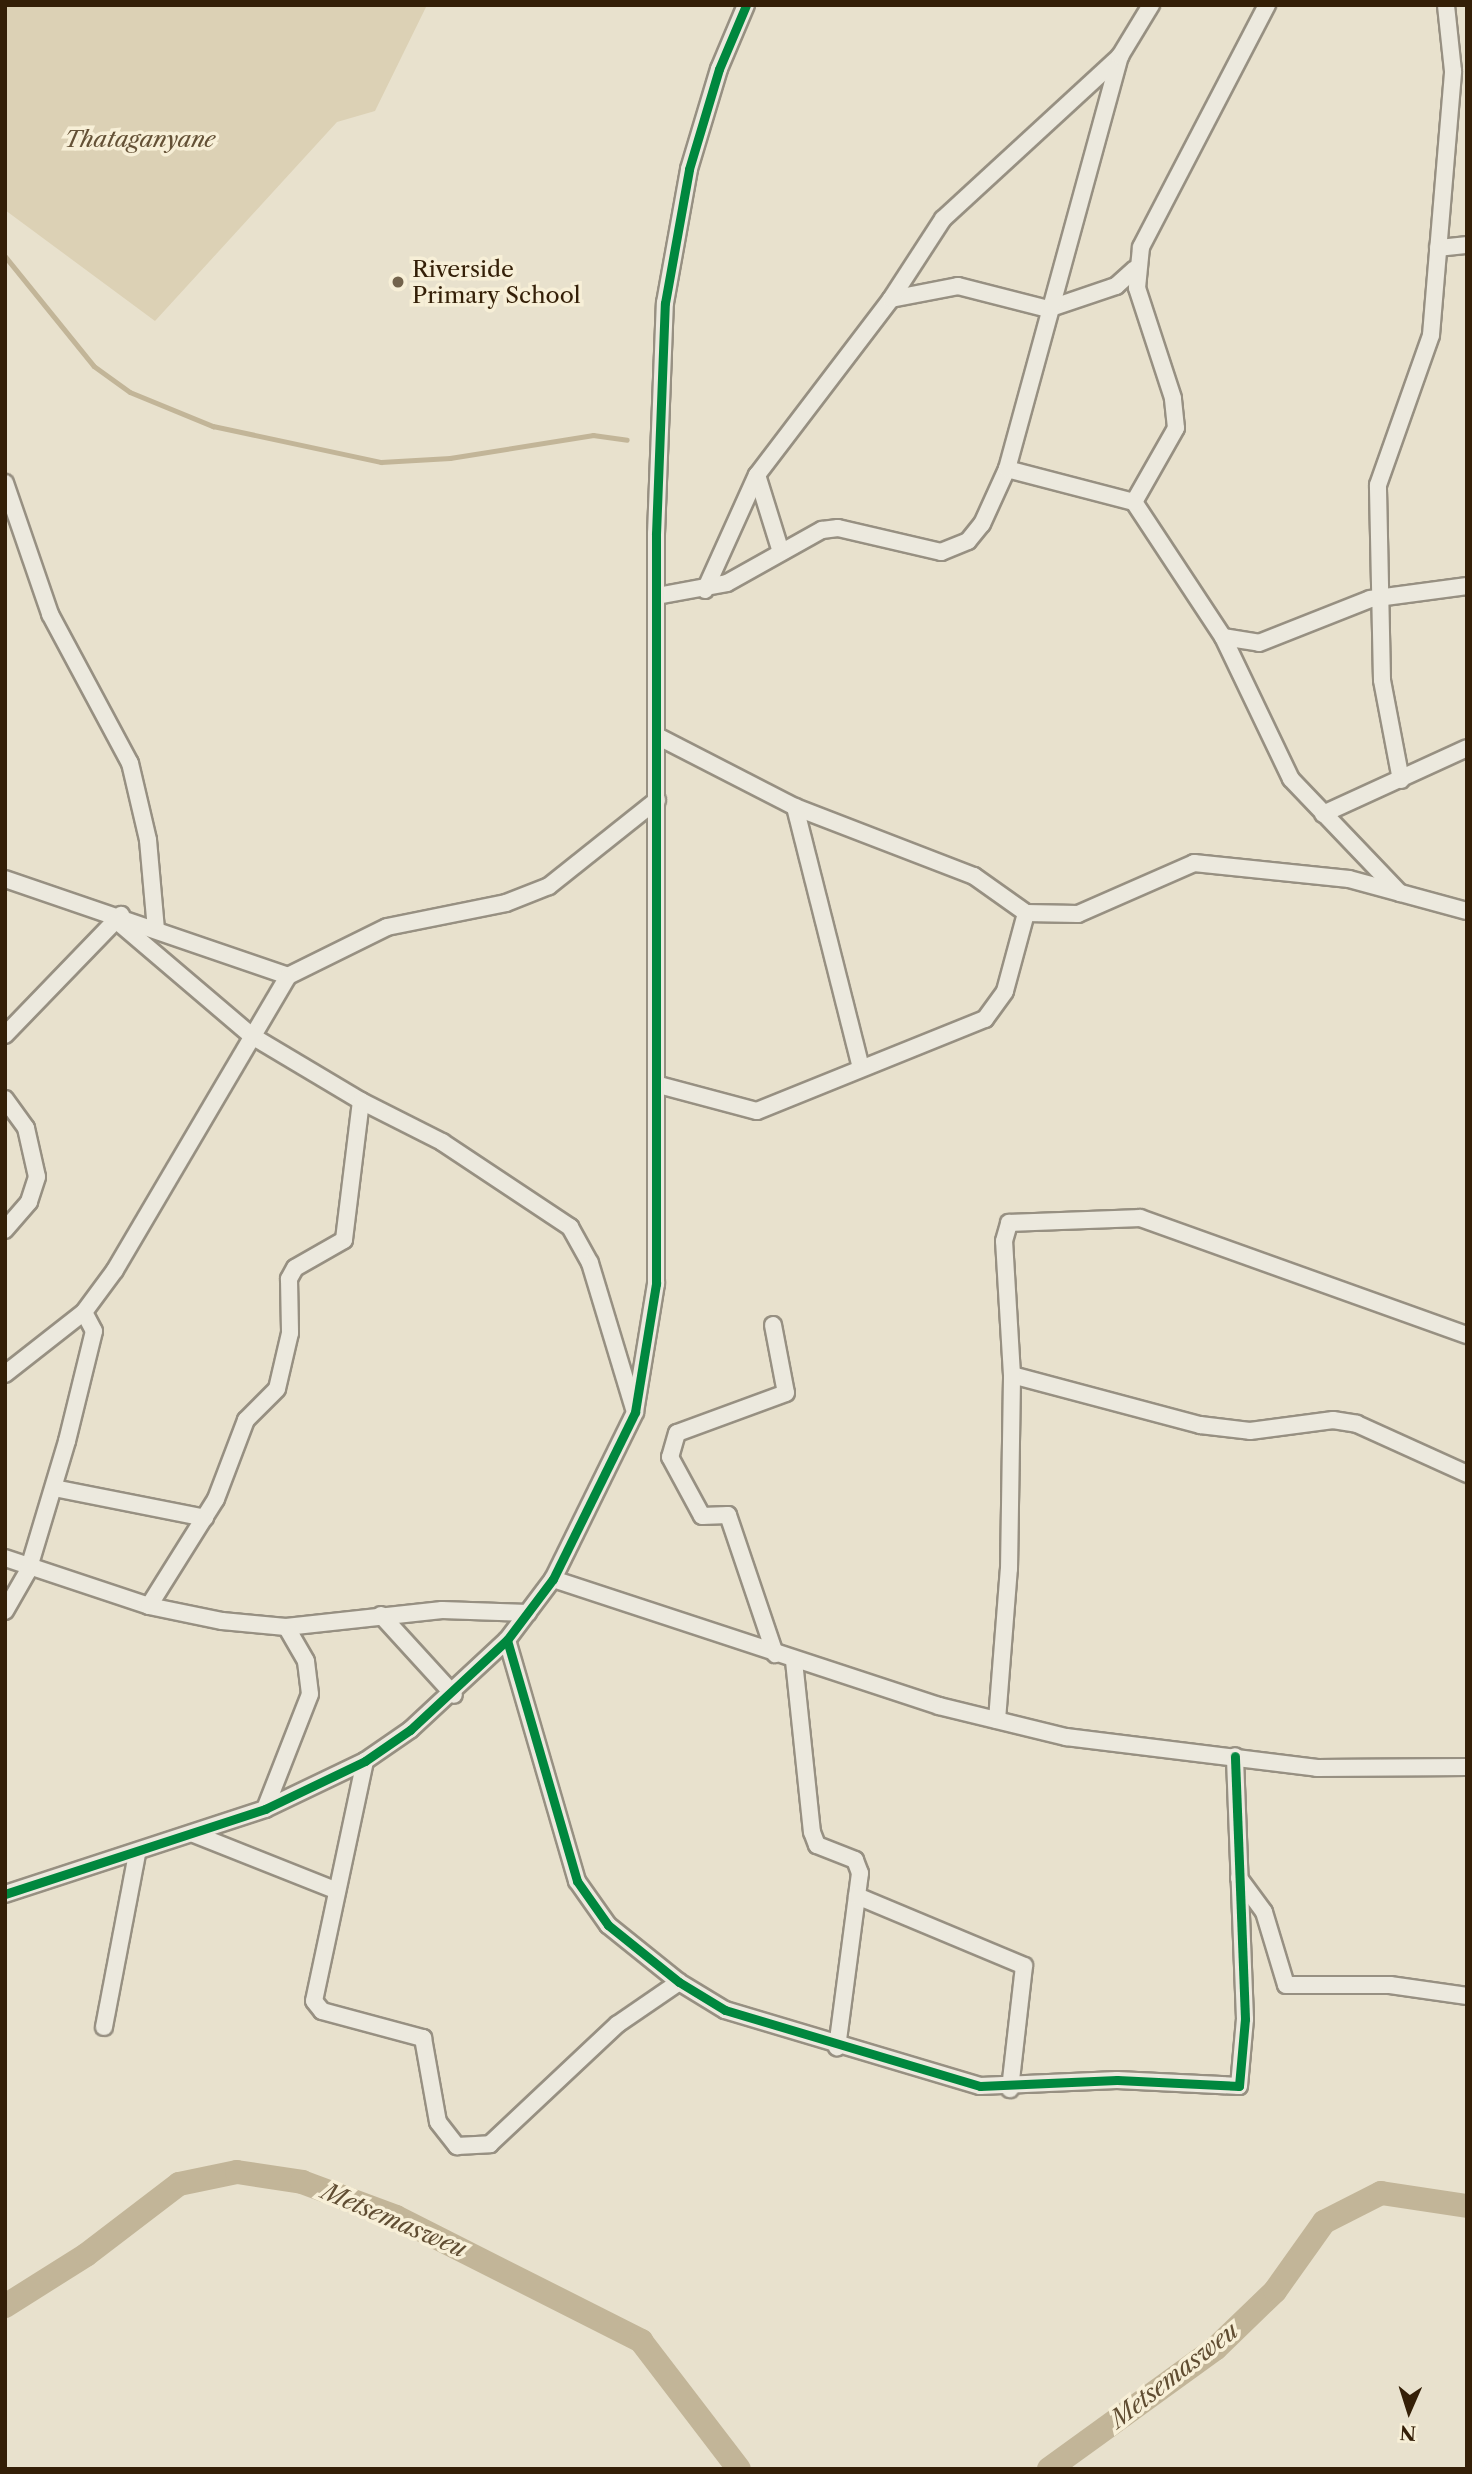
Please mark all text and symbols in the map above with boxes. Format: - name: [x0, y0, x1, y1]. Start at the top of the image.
- park label: Thataganyane: [65, 125, 215, 153]
- place label: Riverside Primary School: [412, 255, 581, 309]
- marker: Riverside Primary School: [390, 274, 406, 290]
- water label: Metsemasweu: [318, 2177, 470, 2263]
- water label: Metsemasweu: [1104, 2316, 1244, 2434]
- north arrow: [1374, 2376, 1444, 2446]
- text: N: [1399, 2421, 1417, 2444]

